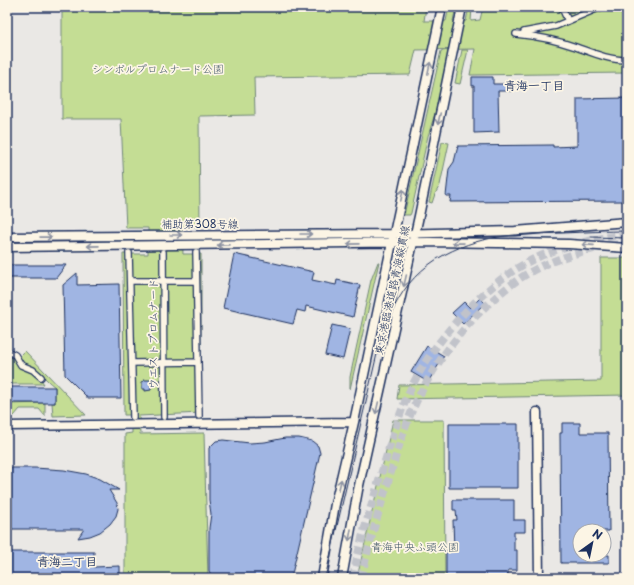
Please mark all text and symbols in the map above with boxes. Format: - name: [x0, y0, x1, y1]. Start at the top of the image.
- park label: シンボルプロムナード公園: [92, 60, 224, 77]
- one-way arrow: [425, 62, 433, 75]
- district label: 青海一丁目: [504, 76, 564, 94]
- one-way arrow: [435, 112, 443, 125]
- one-way arrow: [398, 189, 406, 202]
- street label: 補助第308号線: [161, 215, 239, 232]
- street label: 東京港臨港道路青海縦貫線: [369, 224, 414, 356]
- one-way arrow: [299, 230, 312, 238]
- one-way arrow: [169, 231, 182, 239]
- one-way arrow: [39, 233, 52, 241]
- one-way arrow: [452, 239, 465, 247]
- one-way arrow: [347, 240, 360, 248]
- one-way arrow: [217, 241, 230, 249]
- one-way arrow: [87, 242, 100, 250]
- one-way arrow: [582, 242, 595, 249]
- one-way arrow: [401, 274, 409, 287]
- street label: ウエストプロムナード: [144, 279, 161, 389]
- one-way arrow: [372, 401, 380, 414]
- one-way arrow: [336, 478, 344, 491]
- north arrow: [572, 523, 612, 563]
- text: N: [589, 525, 606, 544]
- one-way arrow: [346, 528, 354, 541]
- park label: 青海中央ふ頭公園: [371, 538, 459, 555]
- district label: 青海二丁目: [37, 552, 97, 570]

